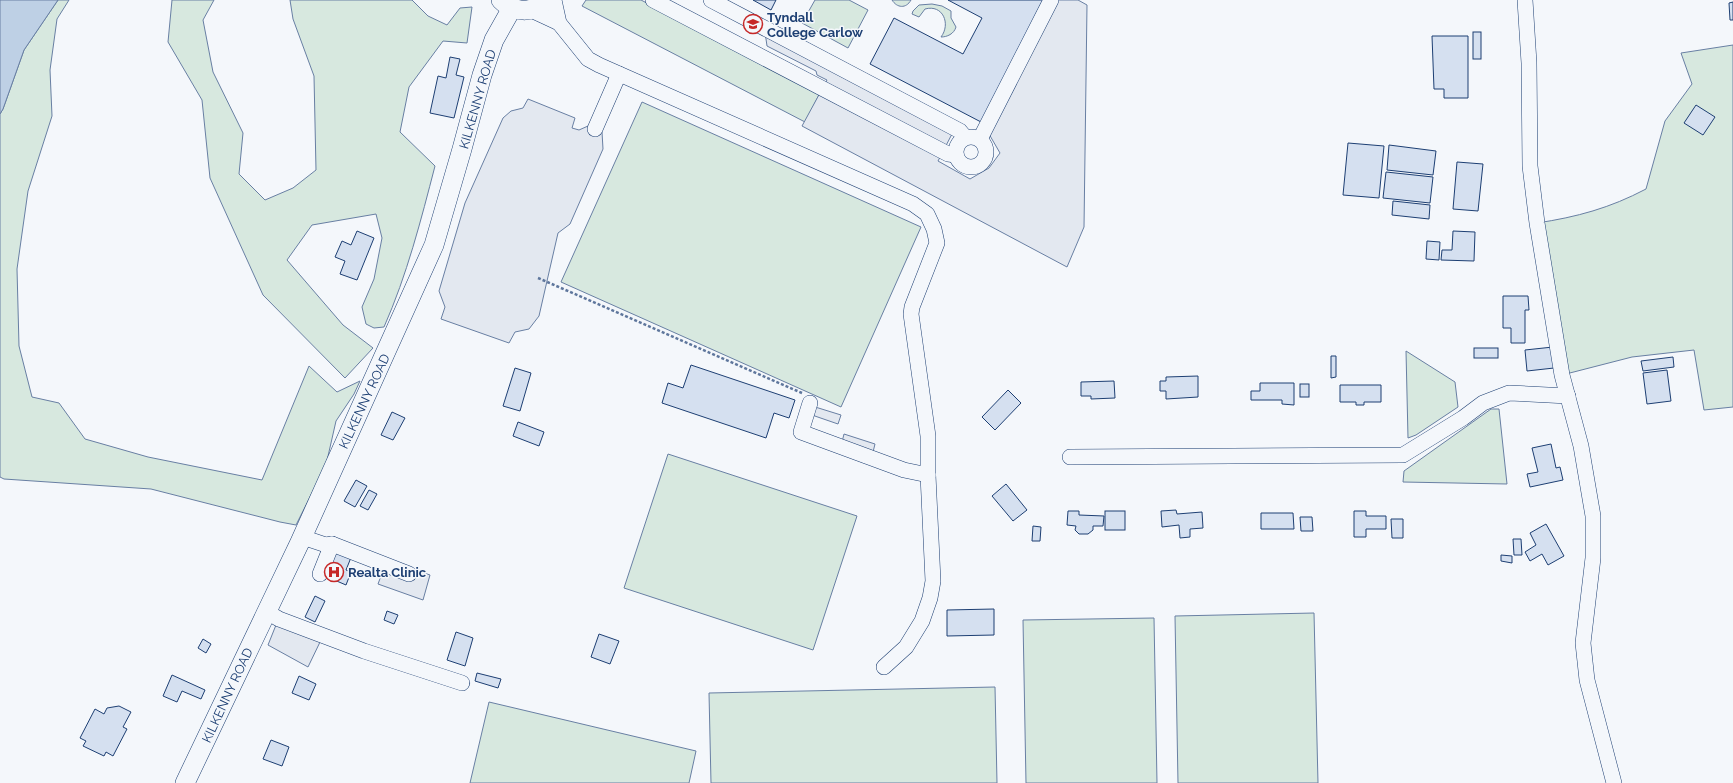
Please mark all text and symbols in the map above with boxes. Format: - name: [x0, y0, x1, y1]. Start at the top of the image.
- place label: Tyndall College Carlow: [767, 10, 863, 40]
- school or university icon: Tyndall College Carlow: [742, 13, 764, 35]
- street label: KILKENNY ROAD: [456, 48, 499, 151]
- street label: KILKENNY ROAD: [336, 351, 393, 451]
- hospital icon: Realta Clinic: [323, 561, 345, 583]
- place label: Realta Clinic: [348, 565, 427, 580]
- street label: KILKENNY ROAD: [199, 645, 256, 745]

